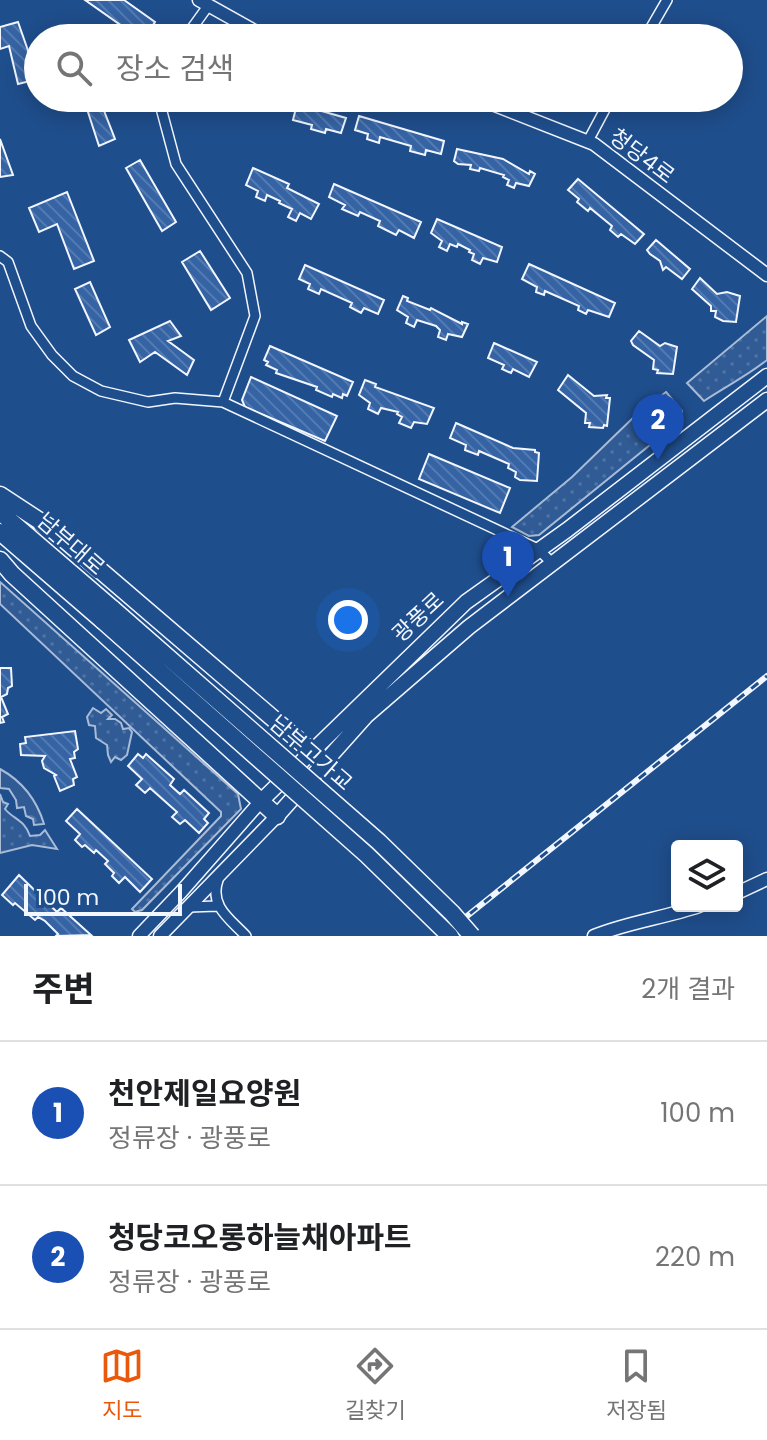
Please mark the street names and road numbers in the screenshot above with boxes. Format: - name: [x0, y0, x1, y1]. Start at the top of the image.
- street label: 청당4로: [603, 121, 681, 191]
- street label: 남부대로: [30, 506, 112, 582]
- street label: 광풍로: [385, 585, 451, 649]
- street label: 남부고가교: [263, 708, 359, 798]

